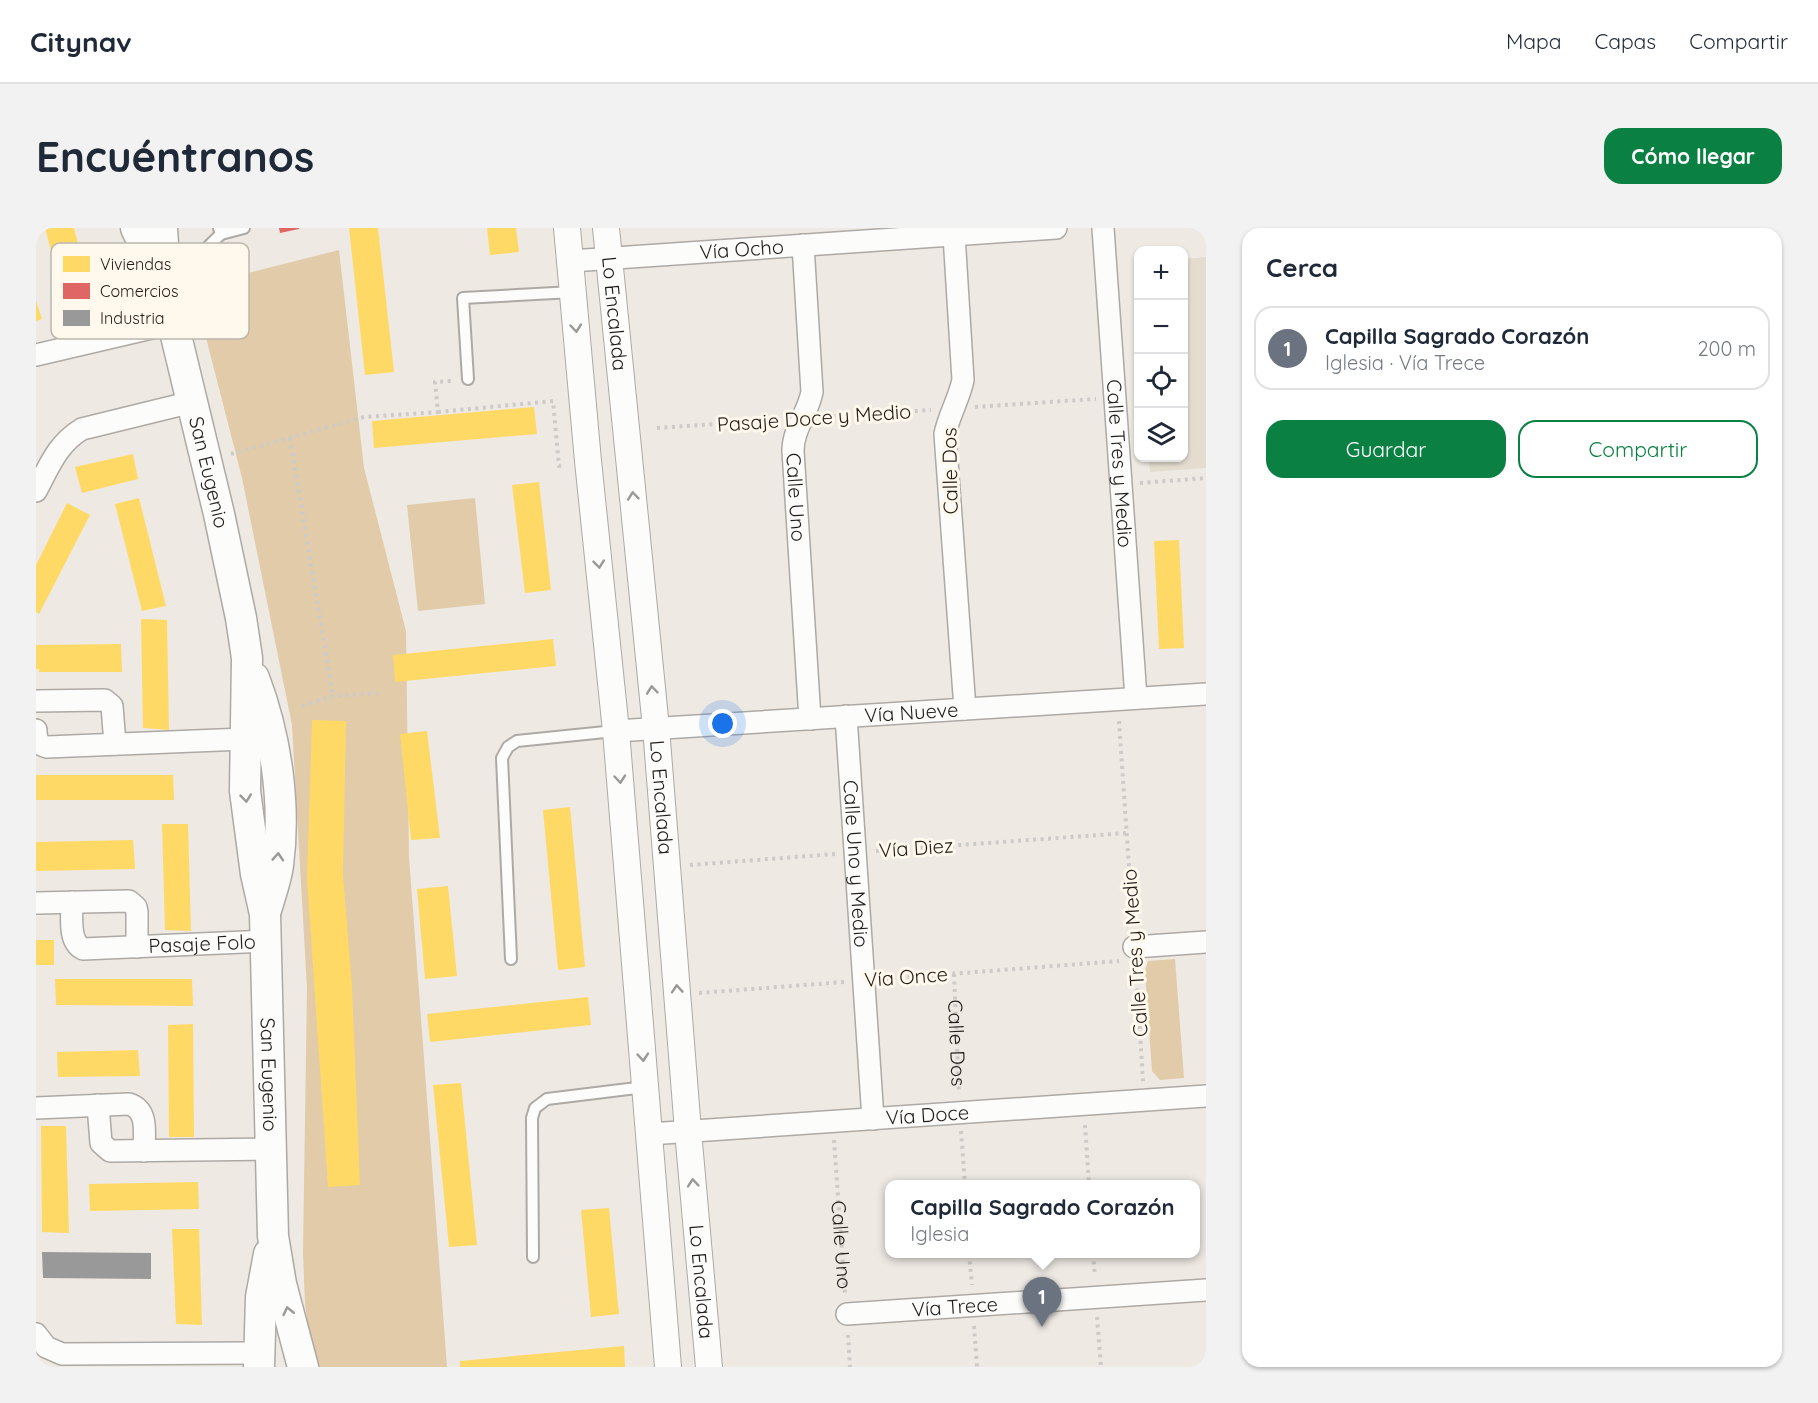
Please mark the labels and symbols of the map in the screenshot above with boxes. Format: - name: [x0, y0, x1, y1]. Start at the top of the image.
- street label: Vía Ocho: [699, 234, 785, 264]
- legend: [51, 243, 249, 339]
- text: Viviendas: [100, 254, 171, 274]
- street label: Lo Encalada: [597, 255, 633, 372]
- text: Comercios: [100, 281, 178, 301]
- text: Industria: [100, 308, 165, 328]
- one-way arrow: [570, 324, 583, 333]
- street label: Calle Tres y Medio: [1102, 378, 1138, 548]
- street label: Pasaje Doce y Medio: [716, 398, 912, 437]
- street label: San Eugenio: [184, 414, 235, 530]
- street label: Calle Dos: [936, 427, 963, 515]
- street label: Calle Uno: [781, 452, 812, 542]
- one-way arrow: [627, 491, 640, 500]
- one-way arrow: [592, 559, 604, 569]
- one-way arrow: [647, 685, 659, 694]
- street label: Vía Nueve: [864, 697, 959, 727]
- your location: [708, 709, 737, 738]
- street label: Lo Encalada: [645, 739, 679, 855]
- one-way arrow: [613, 774, 626, 783]
- street label: Calle Uno y Medio: [838, 779, 874, 948]
- one-way arrow: [239, 793, 252, 802]
- street label: Vía Diez: [878, 832, 954, 863]
- one-way arrow: [272, 852, 285, 861]
- street label: Calle Tres y Medio: [1116, 868, 1153, 1038]
- street label: Pasaje Folo: [148, 928, 256, 958]
- street label: Vía Once: [863, 961, 949, 992]
- one-way arrow: [671, 984, 684, 993]
- street label: Calle Dos: [943, 999, 972, 1087]
- street label: San Eugenio: [256, 1017, 283, 1132]
- one-way arrow: [636, 1052, 649, 1062]
- street label: Vía Doce: [885, 1099, 970, 1130]
- one-way arrow: [687, 1179, 700, 1188]
- street label: Calle Uno: [826, 1199, 858, 1290]
- street label: Lo Encalada: [684, 1223, 719, 1340]
- pin: 1: [1022, 1278, 1062, 1327]
- street label: Vía Trece: [911, 1291, 999, 1322]
- one-way arrow: [282, 1306, 295, 1316]

